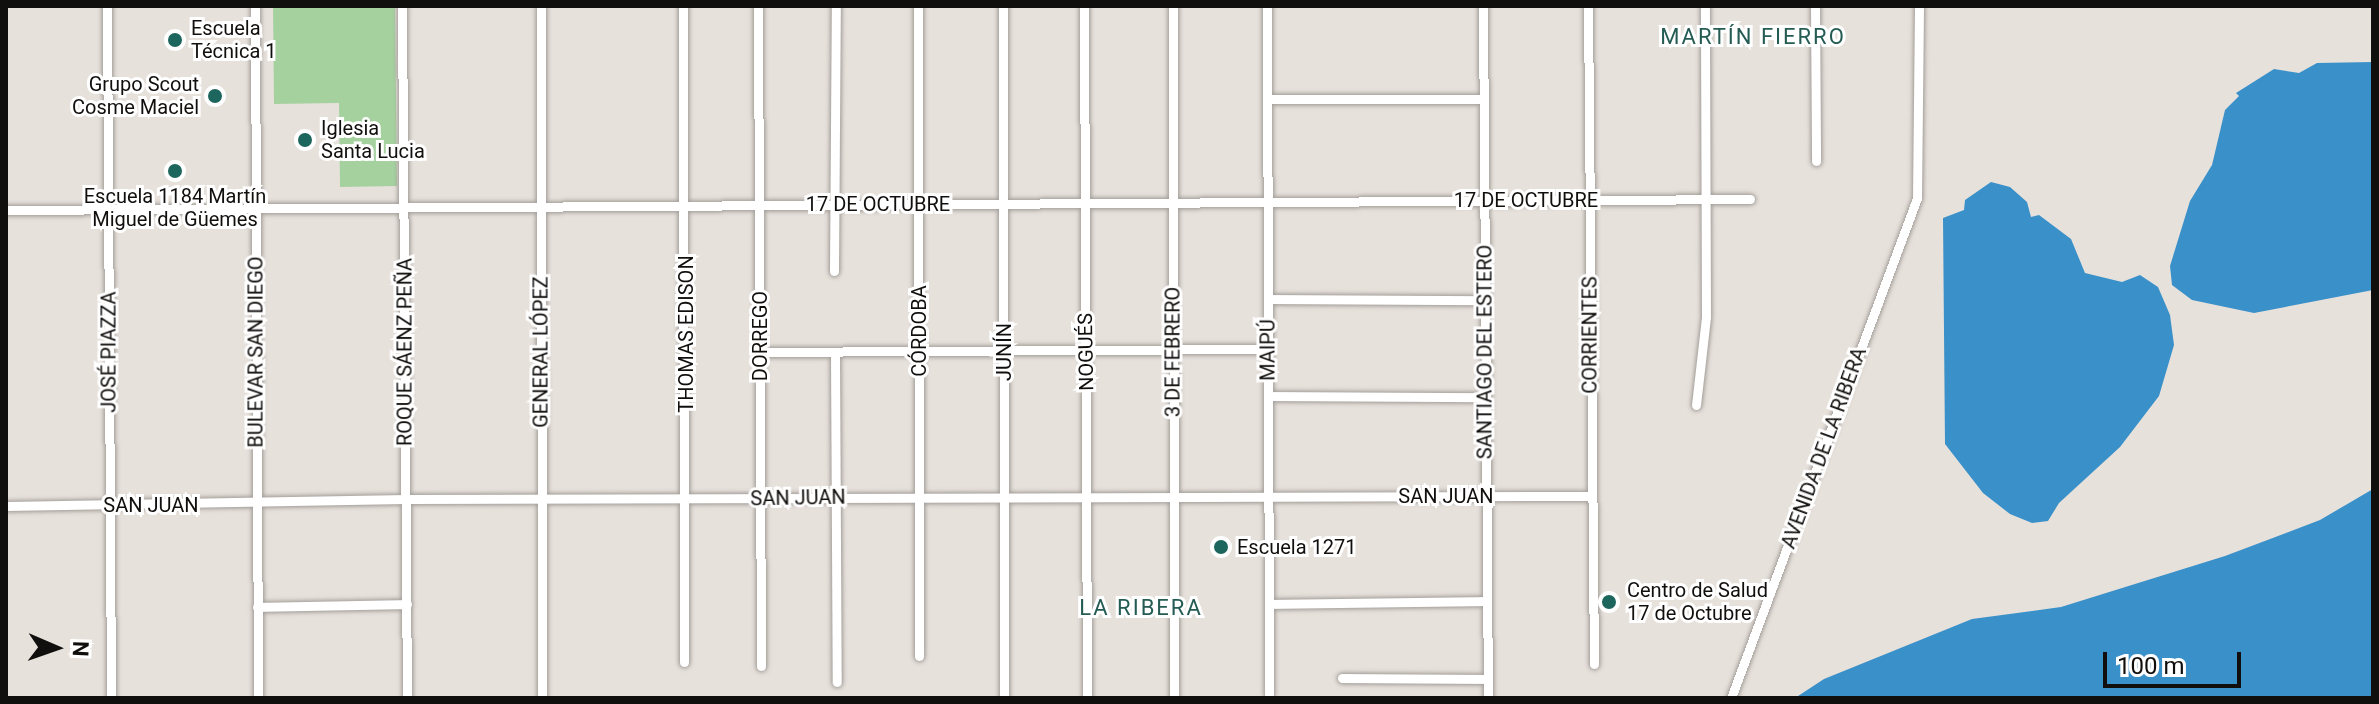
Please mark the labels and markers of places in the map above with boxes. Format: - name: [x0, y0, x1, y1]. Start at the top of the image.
- place label: Escuela Técnica 1: [191, 16, 276, 63]
- marker: Escuela Técnica 1: [166, 31, 184, 49]
- place label: Grupo Scout Cosme Maciel: [72, 72, 199, 119]
- marker: Grupo Scout Cosme Maciel: [206, 87, 224, 105]
- place label: Iglesia Santa Lucia: [321, 116, 425, 163]
- marker: Iglesia Santa Lucia: [296, 131, 314, 149]
- marker: Escuela 1184 Martín Miguel de Güemes: [166, 162, 184, 180]
- place label: Escuela 1184 Martín Miguel de Güemes: [84, 184, 266, 231]
- place label: Escuela 1271: [1237, 535, 1356, 559]
- marker: Escuela 1271: [1212, 538, 1230, 556]
- place label: Centro de Salud 17 de Octubre: [1627, 578, 1768, 625]
- marker: Centro de Salud 17 de Octubre: [1598, 591, 1620, 613]

